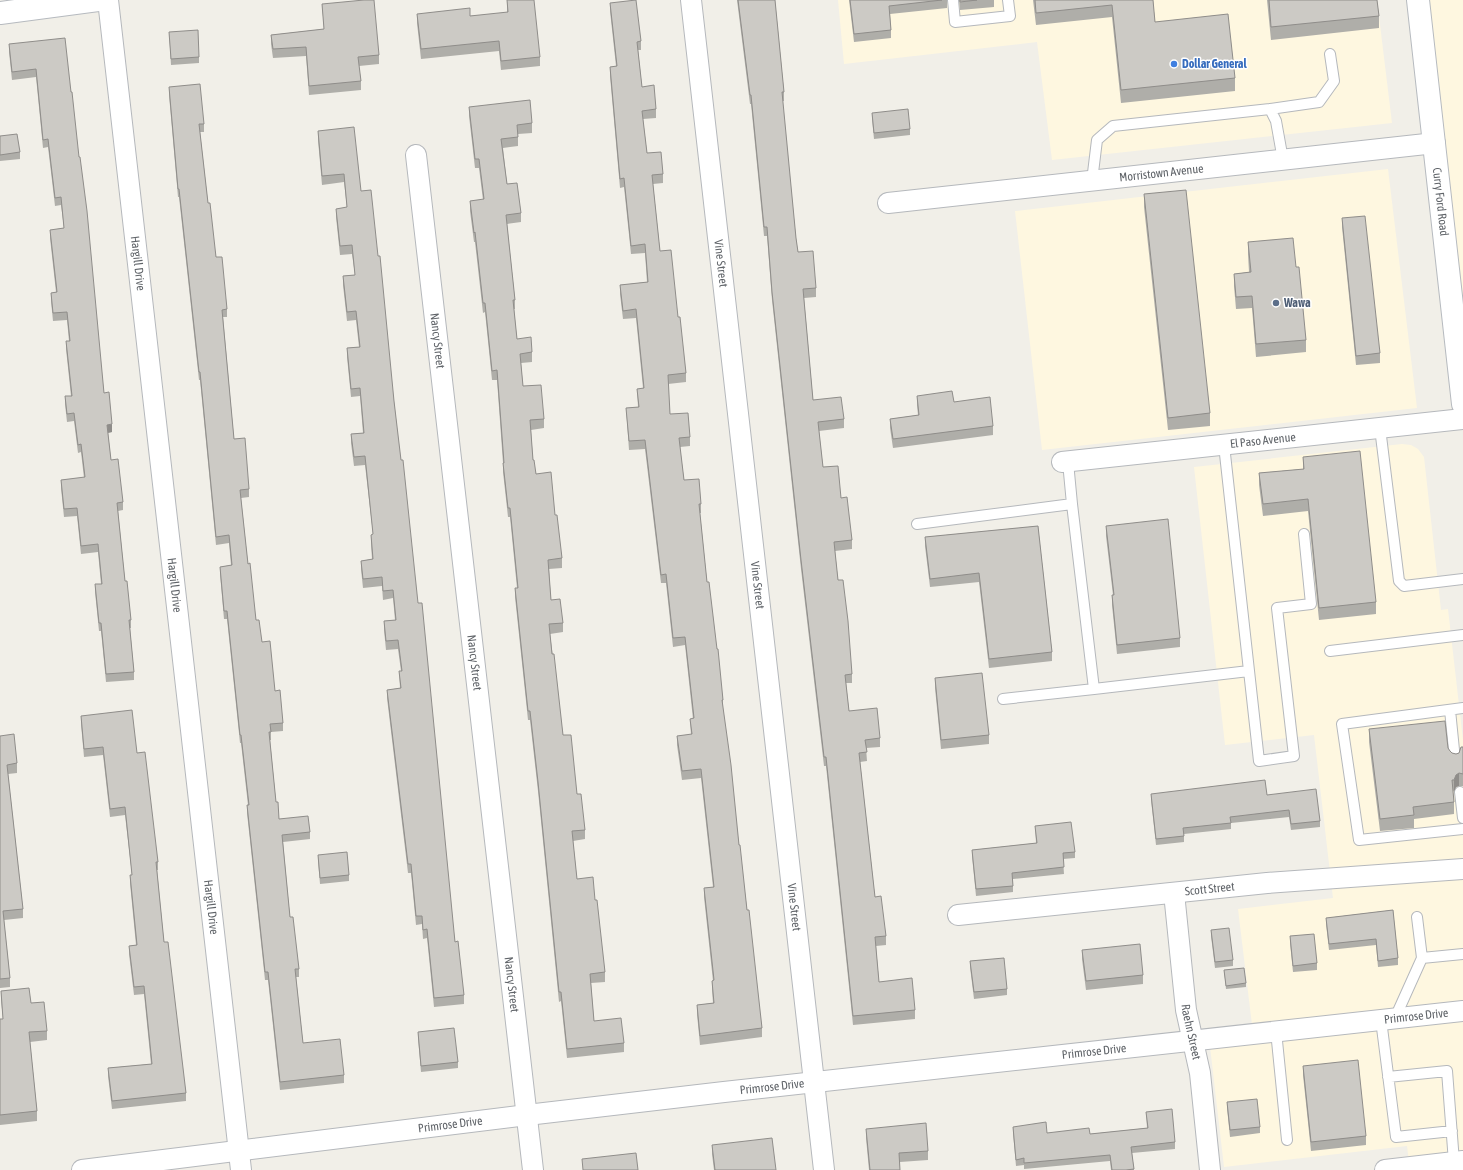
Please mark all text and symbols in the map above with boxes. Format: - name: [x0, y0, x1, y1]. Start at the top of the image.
- place label: Dollar General: [1182, 57, 1247, 71]
- marker: Dollar General: [1169, 59, 1179, 69]
- street label: Morristown Avenue: [1119, 161, 1204, 185]
- street label: Curry Ford Road: [1430, 167, 1451, 237]
- street label: Hargill Drive: [128, 235, 148, 291]
- street label: Vine Street: [711, 239, 731, 288]
- place label: Wawa: [1283, 296, 1311, 310]
- marker: Wawa: [1271, 298, 1281, 308]
- street label: Nancy Street: [427, 312, 448, 370]
- street label: El Paso Avenue: [1229, 430, 1296, 451]
- street label: Hargill Drive: [164, 557, 185, 613]
- street label: Vine Street: [748, 561, 767, 610]
- street label: Nancy Street: [464, 634, 485, 692]
- street label: Hargill Drive: [201, 879, 221, 935]
- street label: Scott Street: [1184, 879, 1236, 898]
- street label: Vine Street: [784, 883, 804, 932]
- street label: Nancy Street: [501, 956, 522, 1014]
- street label: Raehn Street: [1178, 1003, 1204, 1062]
- street label: Primrose Drive: [1383, 1006, 1449, 1027]
- street label: Primrose Drive: [1061, 1041, 1127, 1062]
- street label: Primrose Drive: [739, 1076, 805, 1097]
- street label: Primrose Drive: [417, 1114, 483, 1135]

